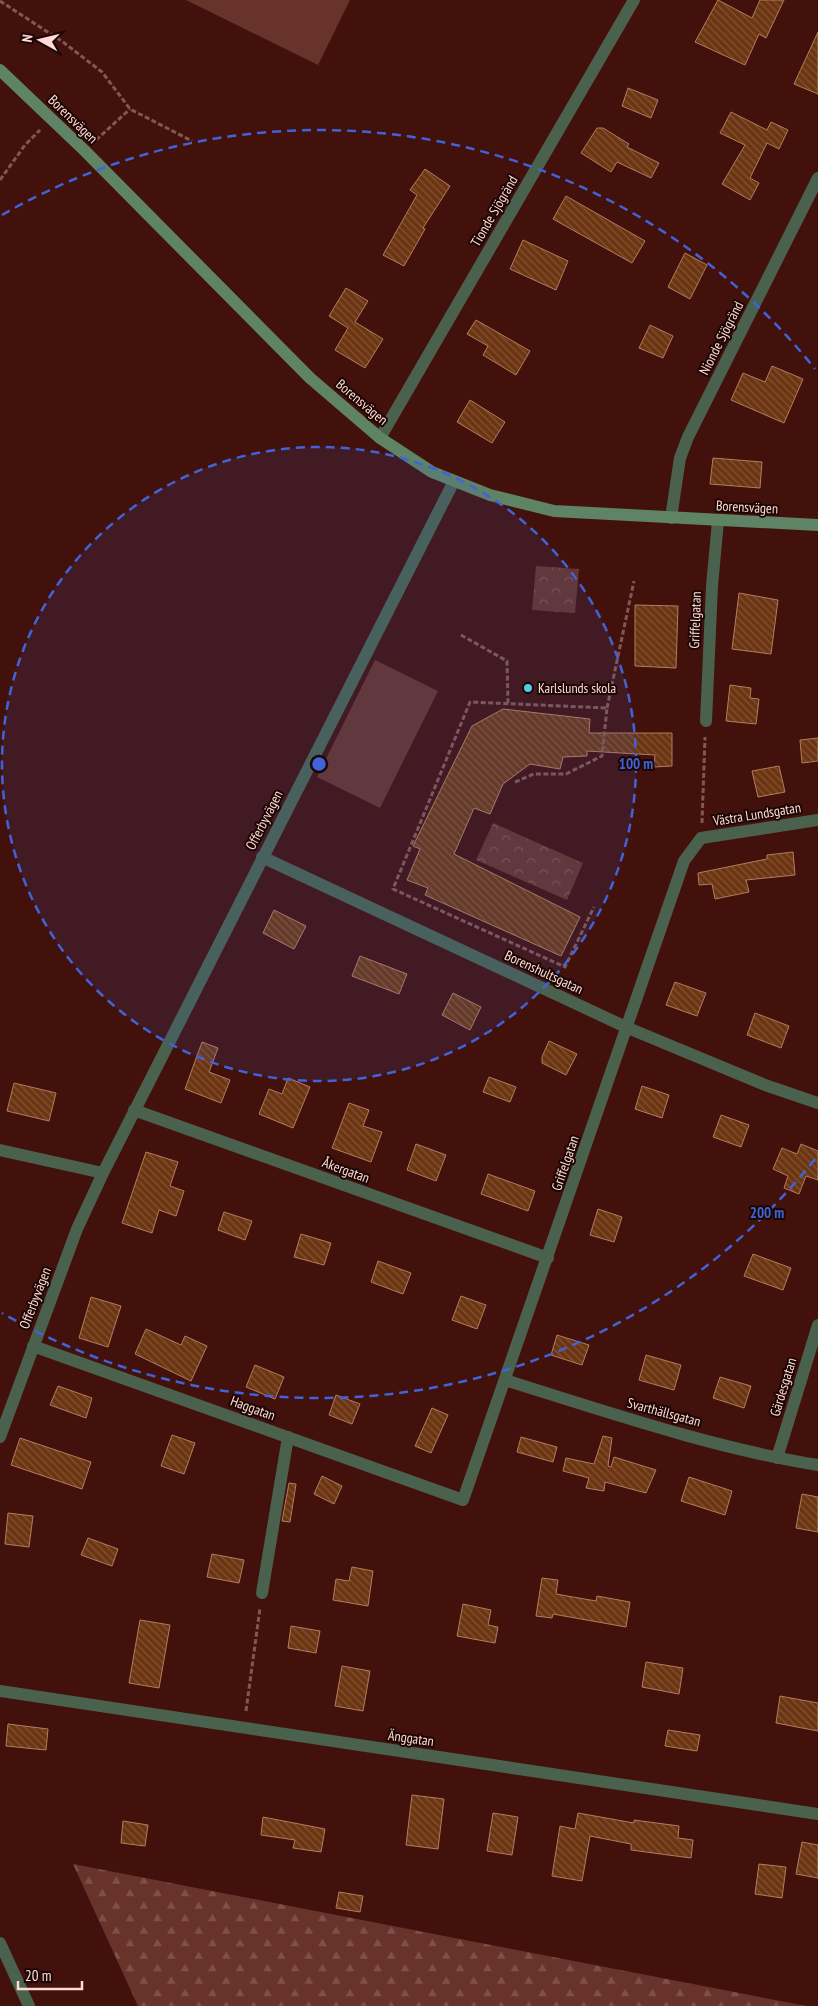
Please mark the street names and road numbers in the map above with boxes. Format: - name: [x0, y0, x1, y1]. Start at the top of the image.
- street label: Borensvägen: [44, 91, 102, 147]
- street label: Tionde Sjögränd: [466, 172, 522, 250]
- street label: Nionde Sjögränd: [695, 298, 747, 378]
- street label: Borensvägen: [332, 375, 392, 429]
- street label: Borensvägen: [715, 496, 779, 518]
- street label: Griffelgatan: [685, 591, 705, 649]
- street label: Offerbyvägen: [241, 787, 287, 853]
- street label: Västra Lundsgatan: [711, 798, 802, 830]
- street label: Borenshultsgatan: [502, 946, 586, 998]
- street label: Griffelgatan: [547, 1133, 583, 1193]
- street label: Åkergatan: [320, 1153, 372, 1187]
- street label: Offerbyvägen: [15, 1265, 55, 1331]
- street label: Gärdesgatan: [766, 1356, 800, 1418]
- street label: Haggatan: [228, 1392, 278, 1424]
- street label: Svarthällsgatan: [625, 1394, 703, 1430]
- street label: Änggatan: [387, 1726, 435, 1750]

